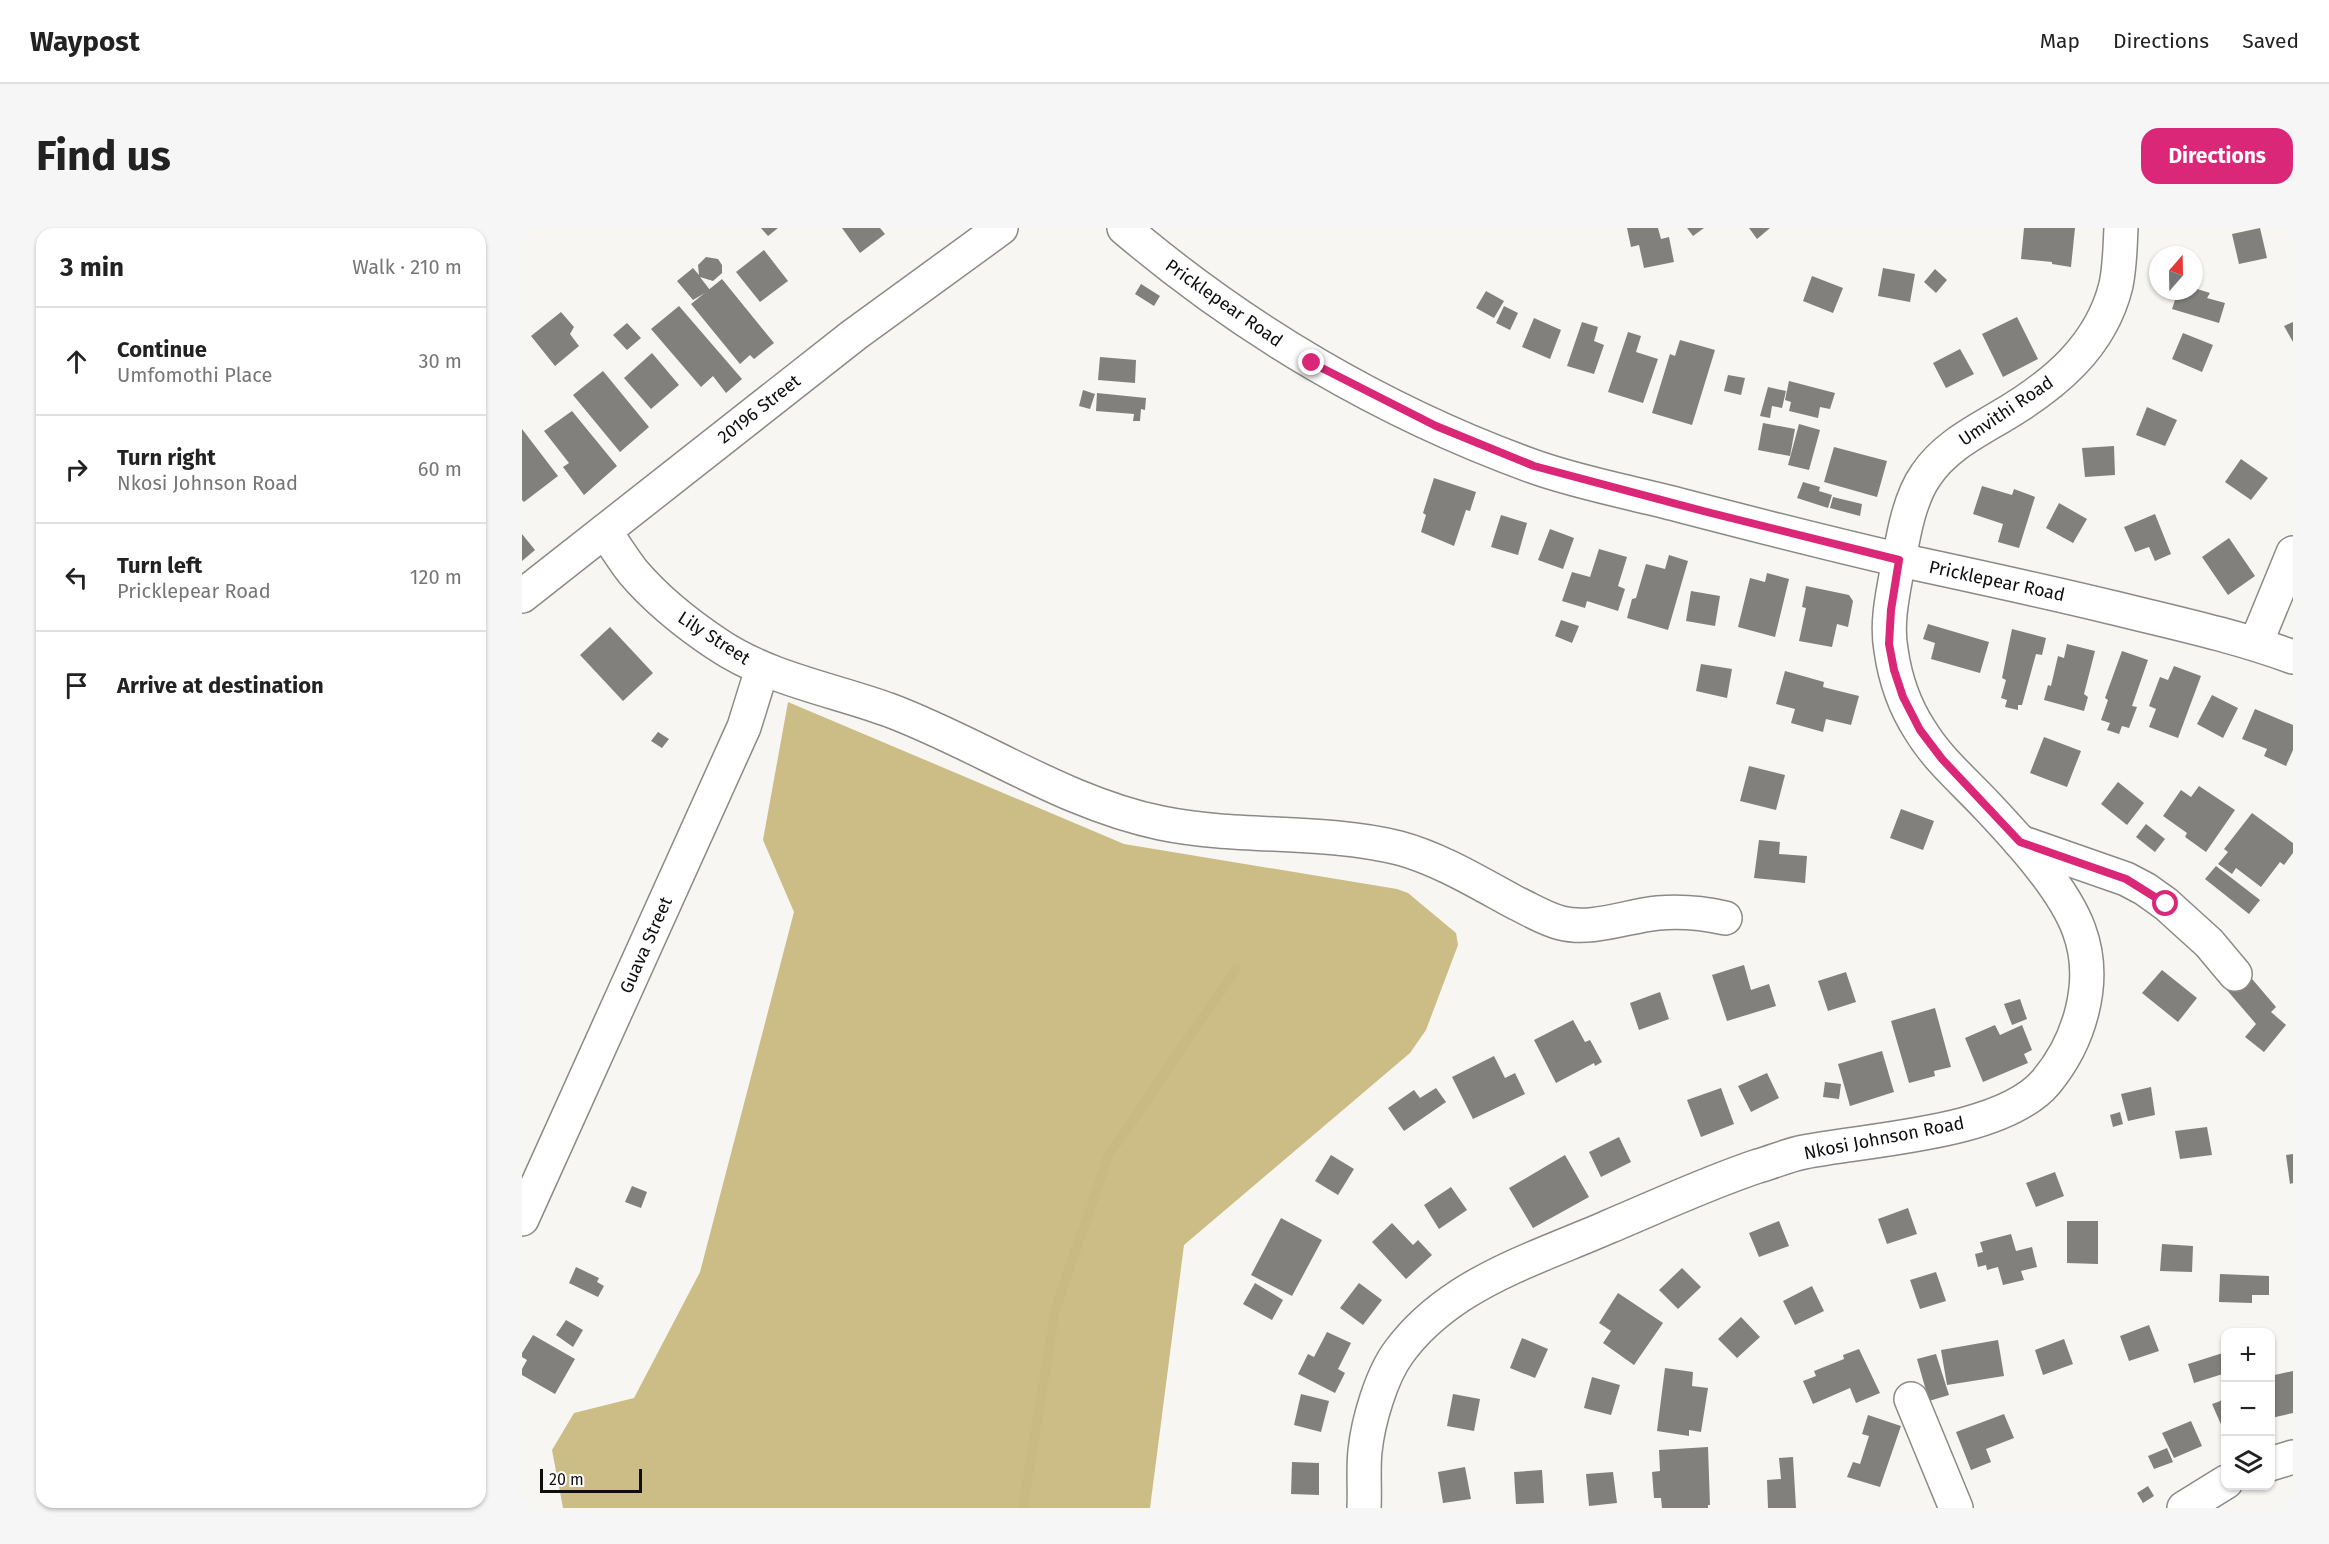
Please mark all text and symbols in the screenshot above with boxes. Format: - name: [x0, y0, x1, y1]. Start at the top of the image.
- text: Waypost: [30, 25, 140, 58]
- text: Map: [2040, 28, 2080, 54]
- text: Directions: [2113, 28, 2209, 54]
- text: Saved: [2242, 28, 2299, 54]
- button: Directions: [2141, 128, 2293, 184]
- text: Find us: [36, 131, 171, 181]
- north arrow: [2149, 246, 2203, 300]
- text: 3 min: [60, 252, 124, 283]
- street label: Pricklepear Road: [1161, 254, 1287, 352]
- text: Walk · 210 m: [352, 255, 462, 279]
- text: Continue: [117, 336, 207, 363]
- icon: ahead: [60, 345, 93, 378]
- text: 30 m: [418, 349, 462, 373]
- route end: [1298, 349, 1324, 375]
- text: Umfomothi Place: [117, 363, 272, 387]
- street label: 20196 Street: [713, 370, 805, 448]
- street label: Umvithi Road: [1954, 371, 2058, 451]
- text: Turn right: [117, 444, 216, 471]
- icon: right: [60, 453, 93, 486]
- text: 60 m: [418, 457, 462, 481]
- text: Nkosi Johnson Road: [117, 471, 298, 495]
- text: Turn left: [117, 552, 202, 579]
- street label: Pricklepear Road: [1927, 556, 2067, 606]
- icon: left: [60, 561, 93, 594]
- text: 120 m: [410, 565, 462, 589]
- text: Pricklepear Road: [117, 579, 271, 603]
- street label: Lily Street: [674, 607, 755, 670]
- icon: arrive: [60, 669, 93, 702]
- text: Arrive at destination: [117, 672, 324, 699]
- route start: [2152, 890, 2178, 916]
- street label: Guava Street: [615, 893, 677, 997]
- street label: Nkosi Johnson Road: [1802, 1112, 1966, 1164]
- map controls: [2221, 1328, 2275, 1490]
- button: +: [2221, 1328, 2275, 1382]
- button: −: [2221, 1382, 2275, 1436]
- button: layers: [2221, 1436, 2275, 1490]
- scale bar: [540, 1466, 642, 1494]
- text: 20 m: [549, 1470, 584, 1489]

